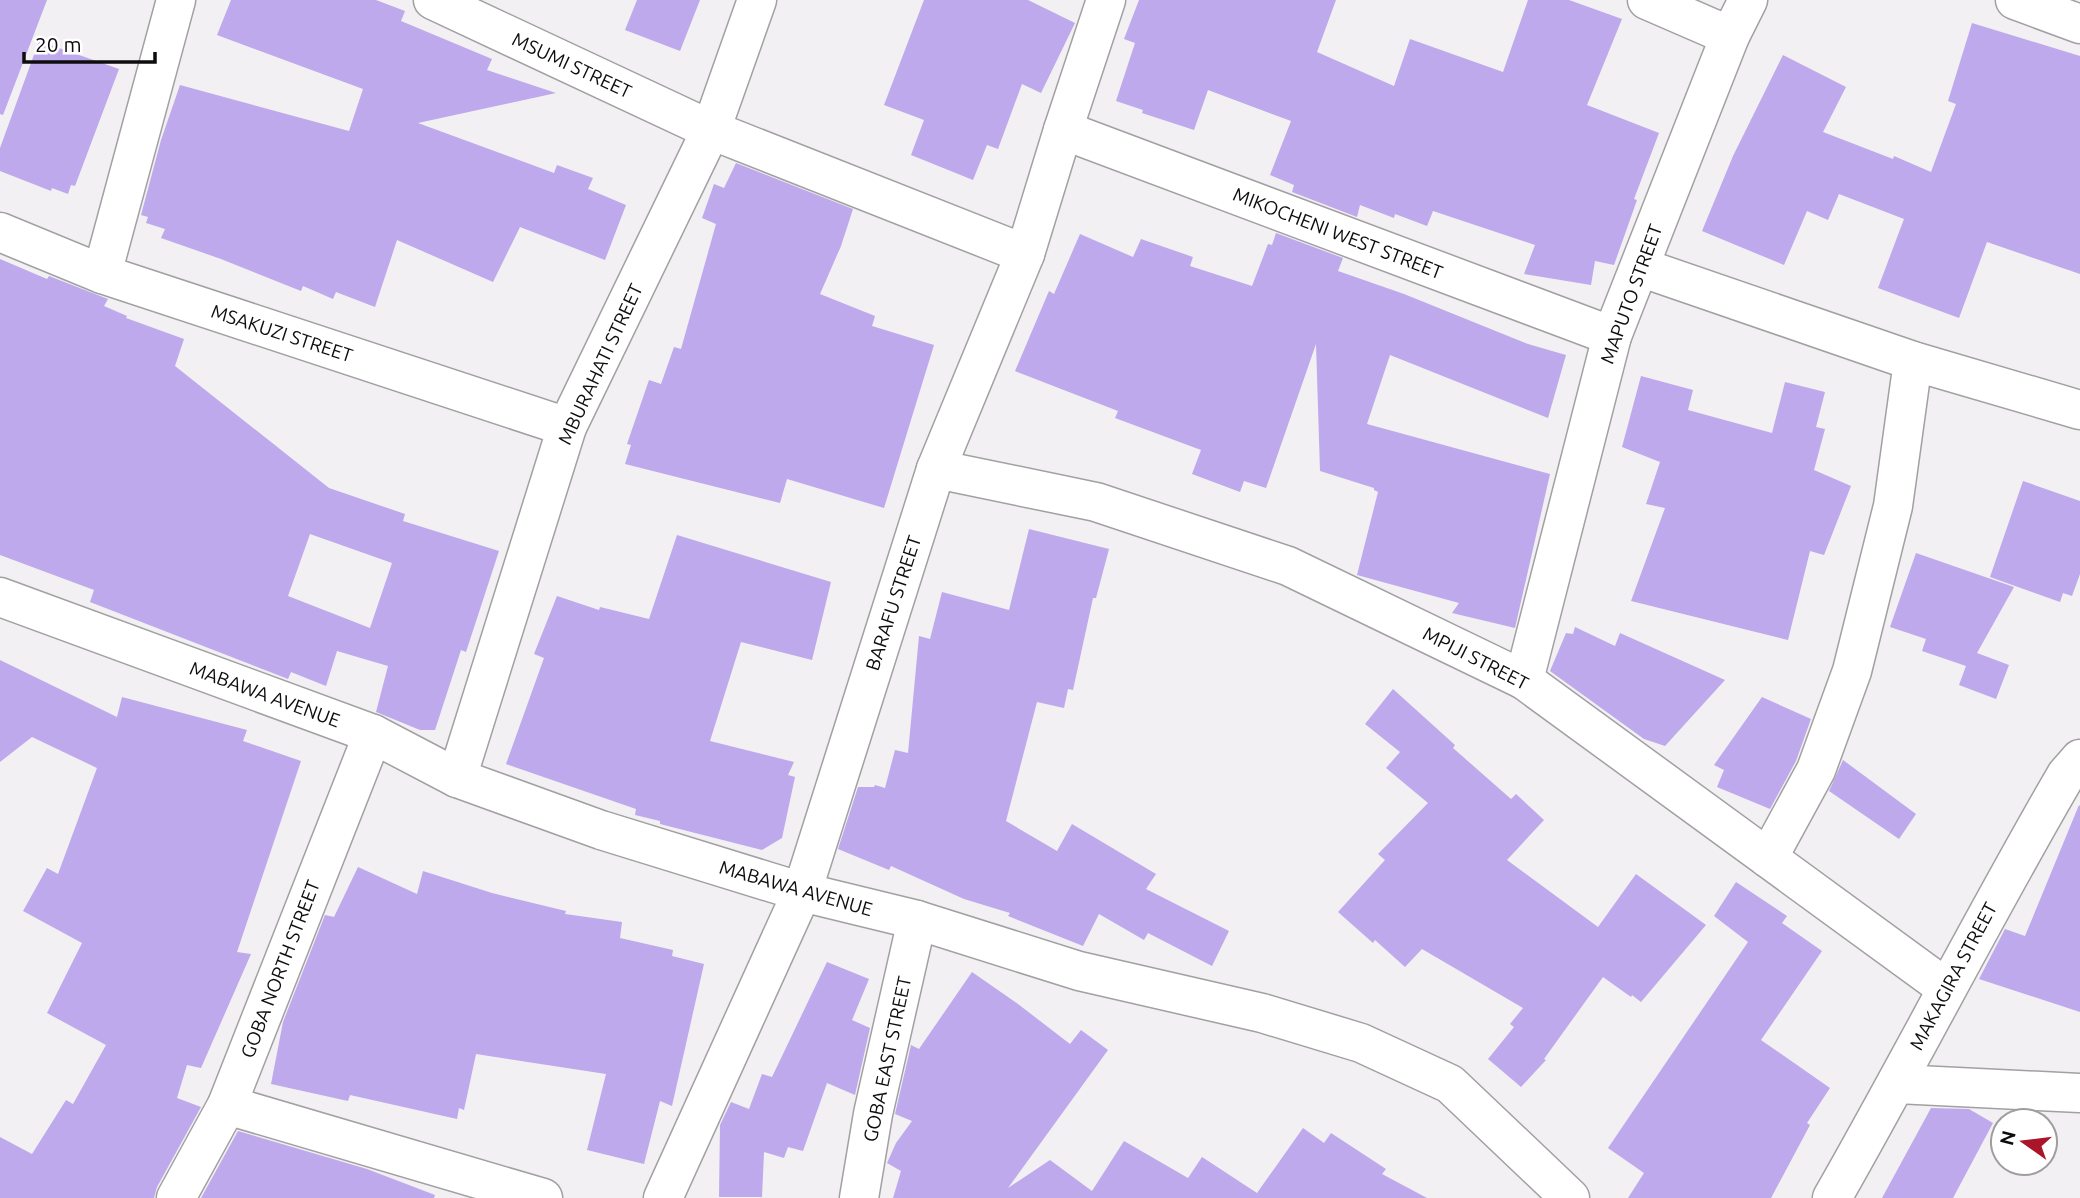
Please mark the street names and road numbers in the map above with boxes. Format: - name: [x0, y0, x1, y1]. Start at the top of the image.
- street label: MSUMI STREET: [509, 28, 636, 102]
- street label: MIKOCHENI WEST STREET: [1230, 183, 1446, 283]
- street label: MAPUTO STREET: [1596, 221, 1667, 367]
- street label: MBURAHATI STREET: [553, 280, 647, 448]
- street label: MSAKUZI STREET: [208, 300, 356, 366]
- street label: BARAFU STREET: [861, 532, 925, 673]
- street label: MPIJI STREET: [1420, 622, 1533, 694]
- street label: MABAWA AVENUE: [187, 657, 343, 731]
- street label: MABAWA AVENUE: [717, 856, 875, 920]
- street label: GOBA NORTH STREET: [236, 877, 324, 1061]
- street label: MAKAGIRA STREET: [1905, 898, 2001, 1054]
- street label: GOBA EAST STREET: [859, 974, 915, 1144]

